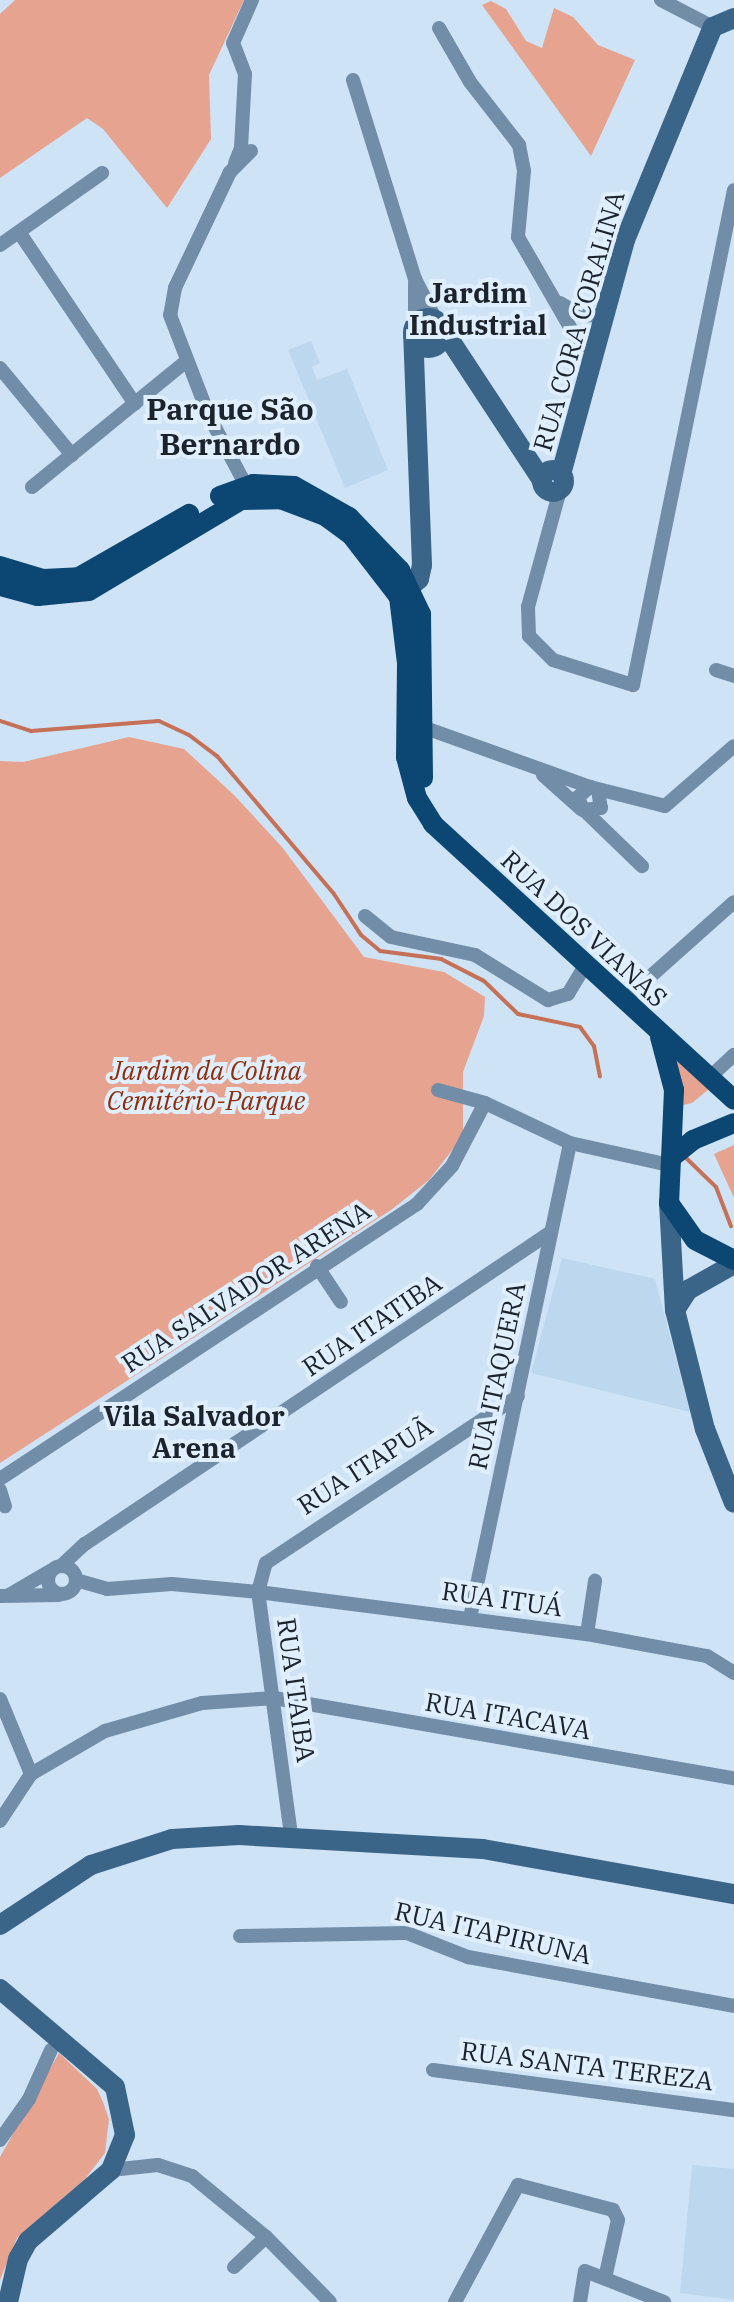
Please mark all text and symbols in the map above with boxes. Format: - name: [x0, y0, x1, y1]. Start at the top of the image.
- street label: RUA CORA CORALINA: [527, 187, 631, 455]
- district label: Jardim Industrial: [409, 276, 547, 342]
- district label: Parque São Bernardo: [146, 391, 314, 462]
- street label: RUA DOS VIANAS: [495, 844, 673, 1014]
- park label: Jardim da Colina Cemitério-Parque: [107, 1055, 305, 1116]
- street label: RUA SALVADOR ARENA: [116, 1195, 376, 1379]
- street label: RUA ITATIBA: [296, 1267, 448, 1383]
- street label: RUA ITAQUERA: [462, 1279, 532, 1473]
- district label: Vila Salvador Arena: [103, 1399, 285, 1465]
- street label: RUA ITAPUÃ: [292, 1411, 438, 1521]
- street label: RUA ITUÁ: [440, 1575, 564, 1623]
- street label: RUA ITAIBA: [270, 1616, 322, 1764]
- street label: RUA ITACAVA: [423, 1686, 593, 1746]
- street label: RUA ITAPIRUNA: [391, 1895, 595, 1971]
- street label: RUA SANTA TEREZA: [459, 2035, 715, 2097]

